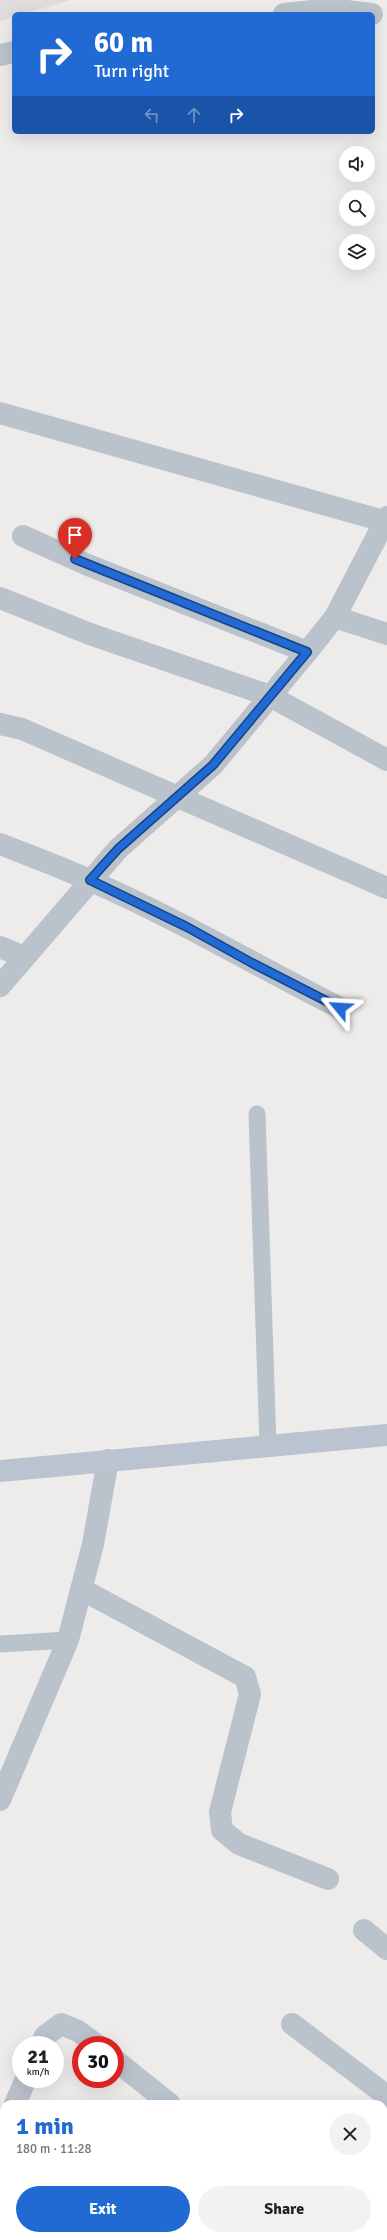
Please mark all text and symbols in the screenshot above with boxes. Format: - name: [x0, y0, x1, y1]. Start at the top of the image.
- text: 60 m: [94, 26, 153, 60]
- icon: right: [28, 28, 80, 80]
- text: Turn right: [94, 60, 169, 82]
- icon: left: [141, 104, 163, 126]
- icon: ahead: [183, 104, 205, 126]
- icon: right: [225, 104, 247, 126]
- map controls: [339, 146, 375, 270]
- button: sound: [339, 146, 375, 182]
- button: search: [339, 190, 375, 226]
- button: layers: [339, 234, 375, 270]
- pin: [58, 518, 92, 559]
- icon: arrive: [64, 524, 86, 546]
- position arrow: [319, 987, 361, 1029]
- speed limit sign: 30: [72, 2036, 124, 2088]
- text: 21: [27, 2044, 49, 2069]
- text: km/h: [27, 2066, 49, 2078]
- text: 1 min: [16, 2111, 74, 2141]
- button: close: [329, 2113, 371, 2155]
- text: 180 m · 11:28: [16, 2141, 92, 2157]
- button: Exit: [16, 2186, 190, 2232]
- button: Share: [198, 2186, 371, 2232]

